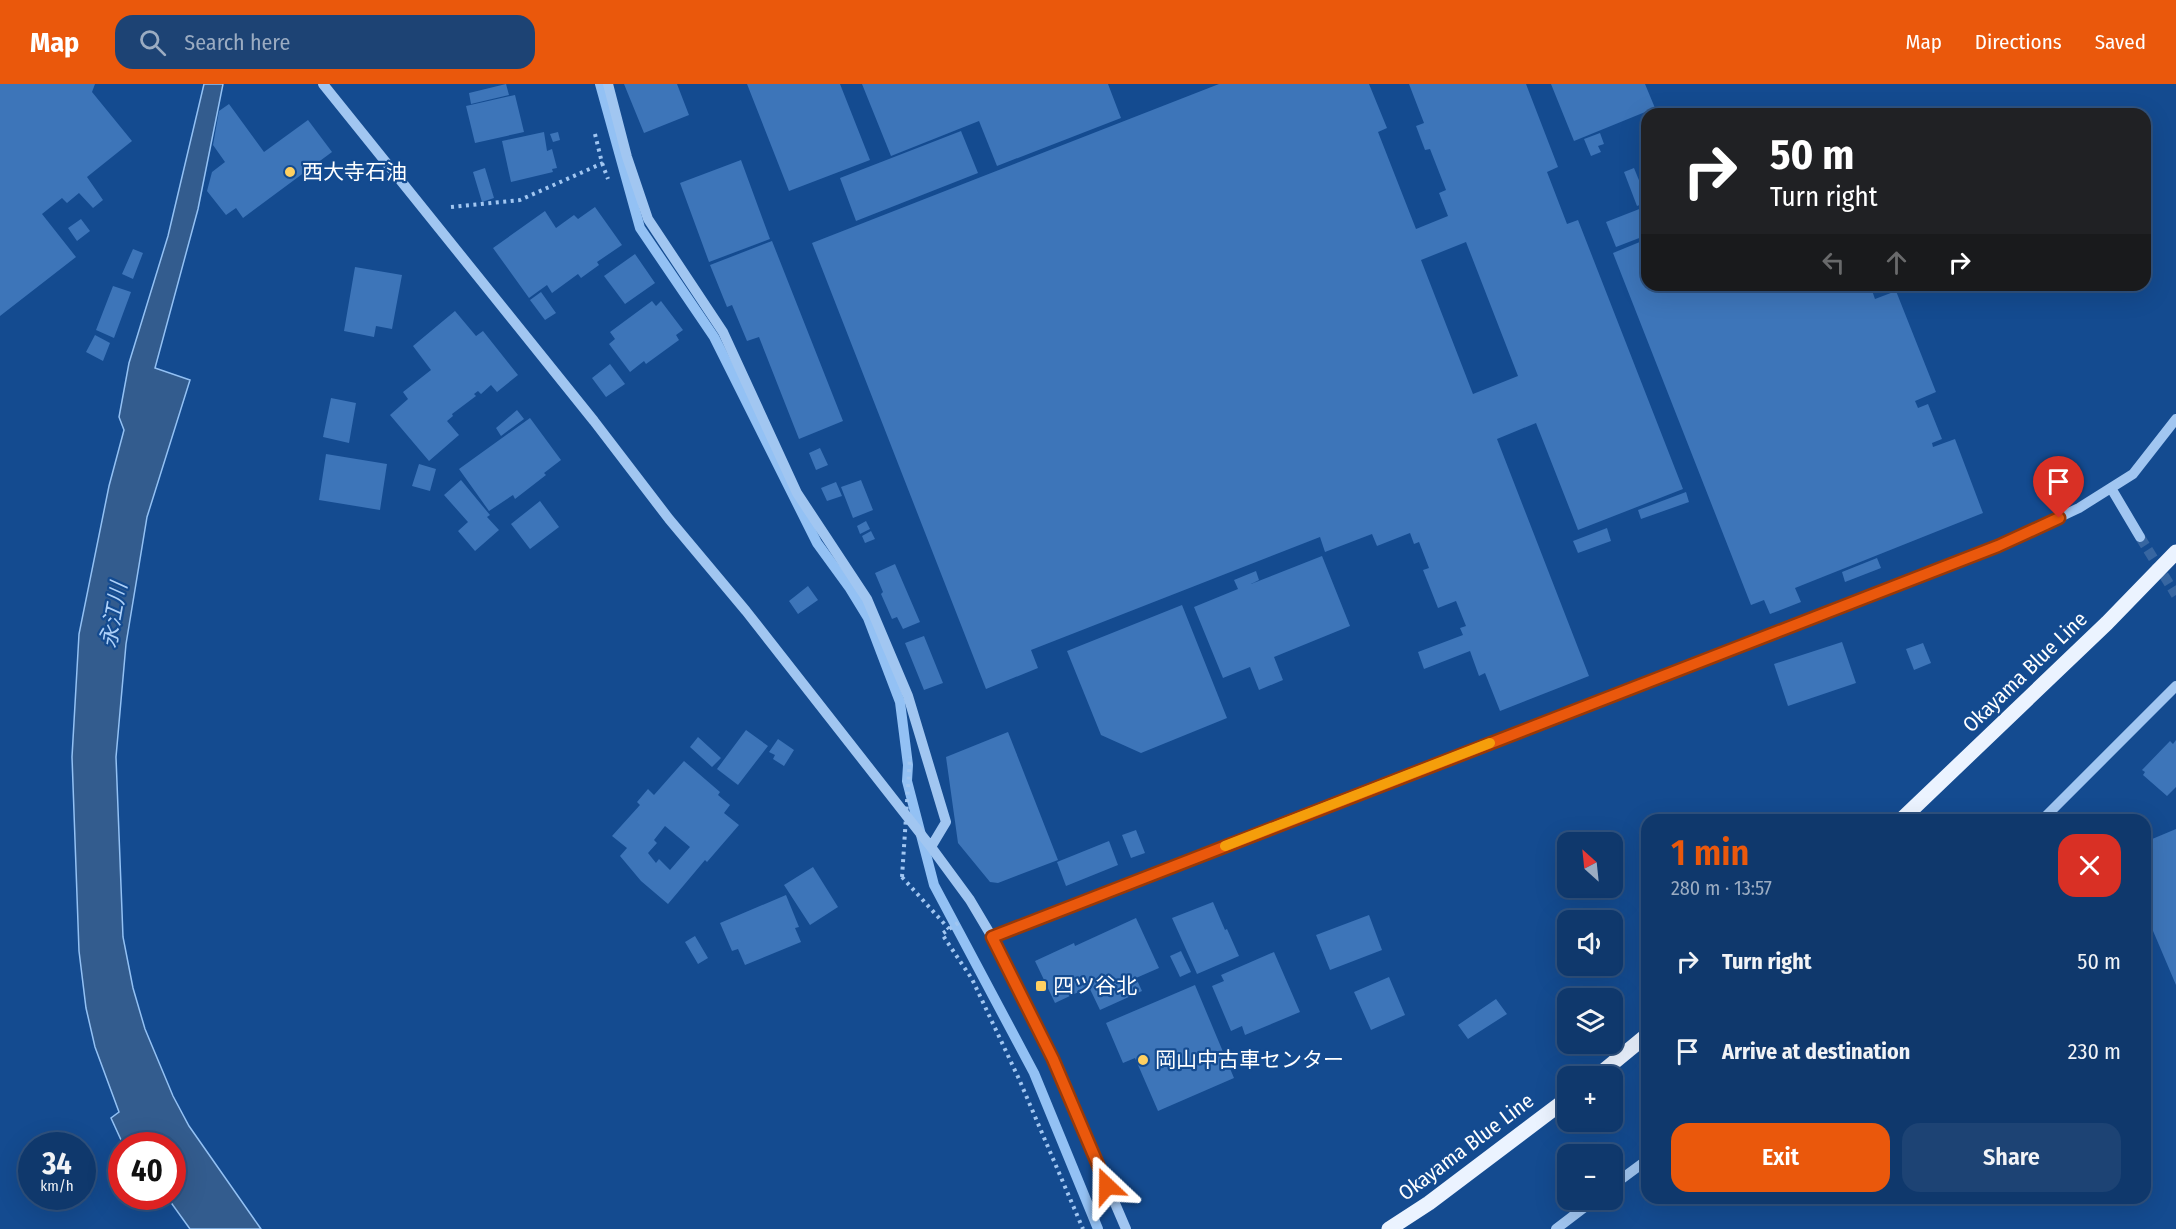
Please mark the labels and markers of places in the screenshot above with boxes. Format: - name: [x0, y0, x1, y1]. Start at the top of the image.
- place label: 西大寺石油: [302, 159, 407, 185]
- marker: 西大寺石油: [283, 165, 297, 179]
- pin: [2033, 456, 2084, 518]
- place label: 四ツ谷北: [1053, 973, 1137, 999]
- marker: 四ツ谷北: [1034, 979, 1048, 993]
- place label: 岡山中古車センター: [1155, 1047, 1344, 1073]
- marker: 岡山中古車センター: [1136, 1053, 1150, 1067]

